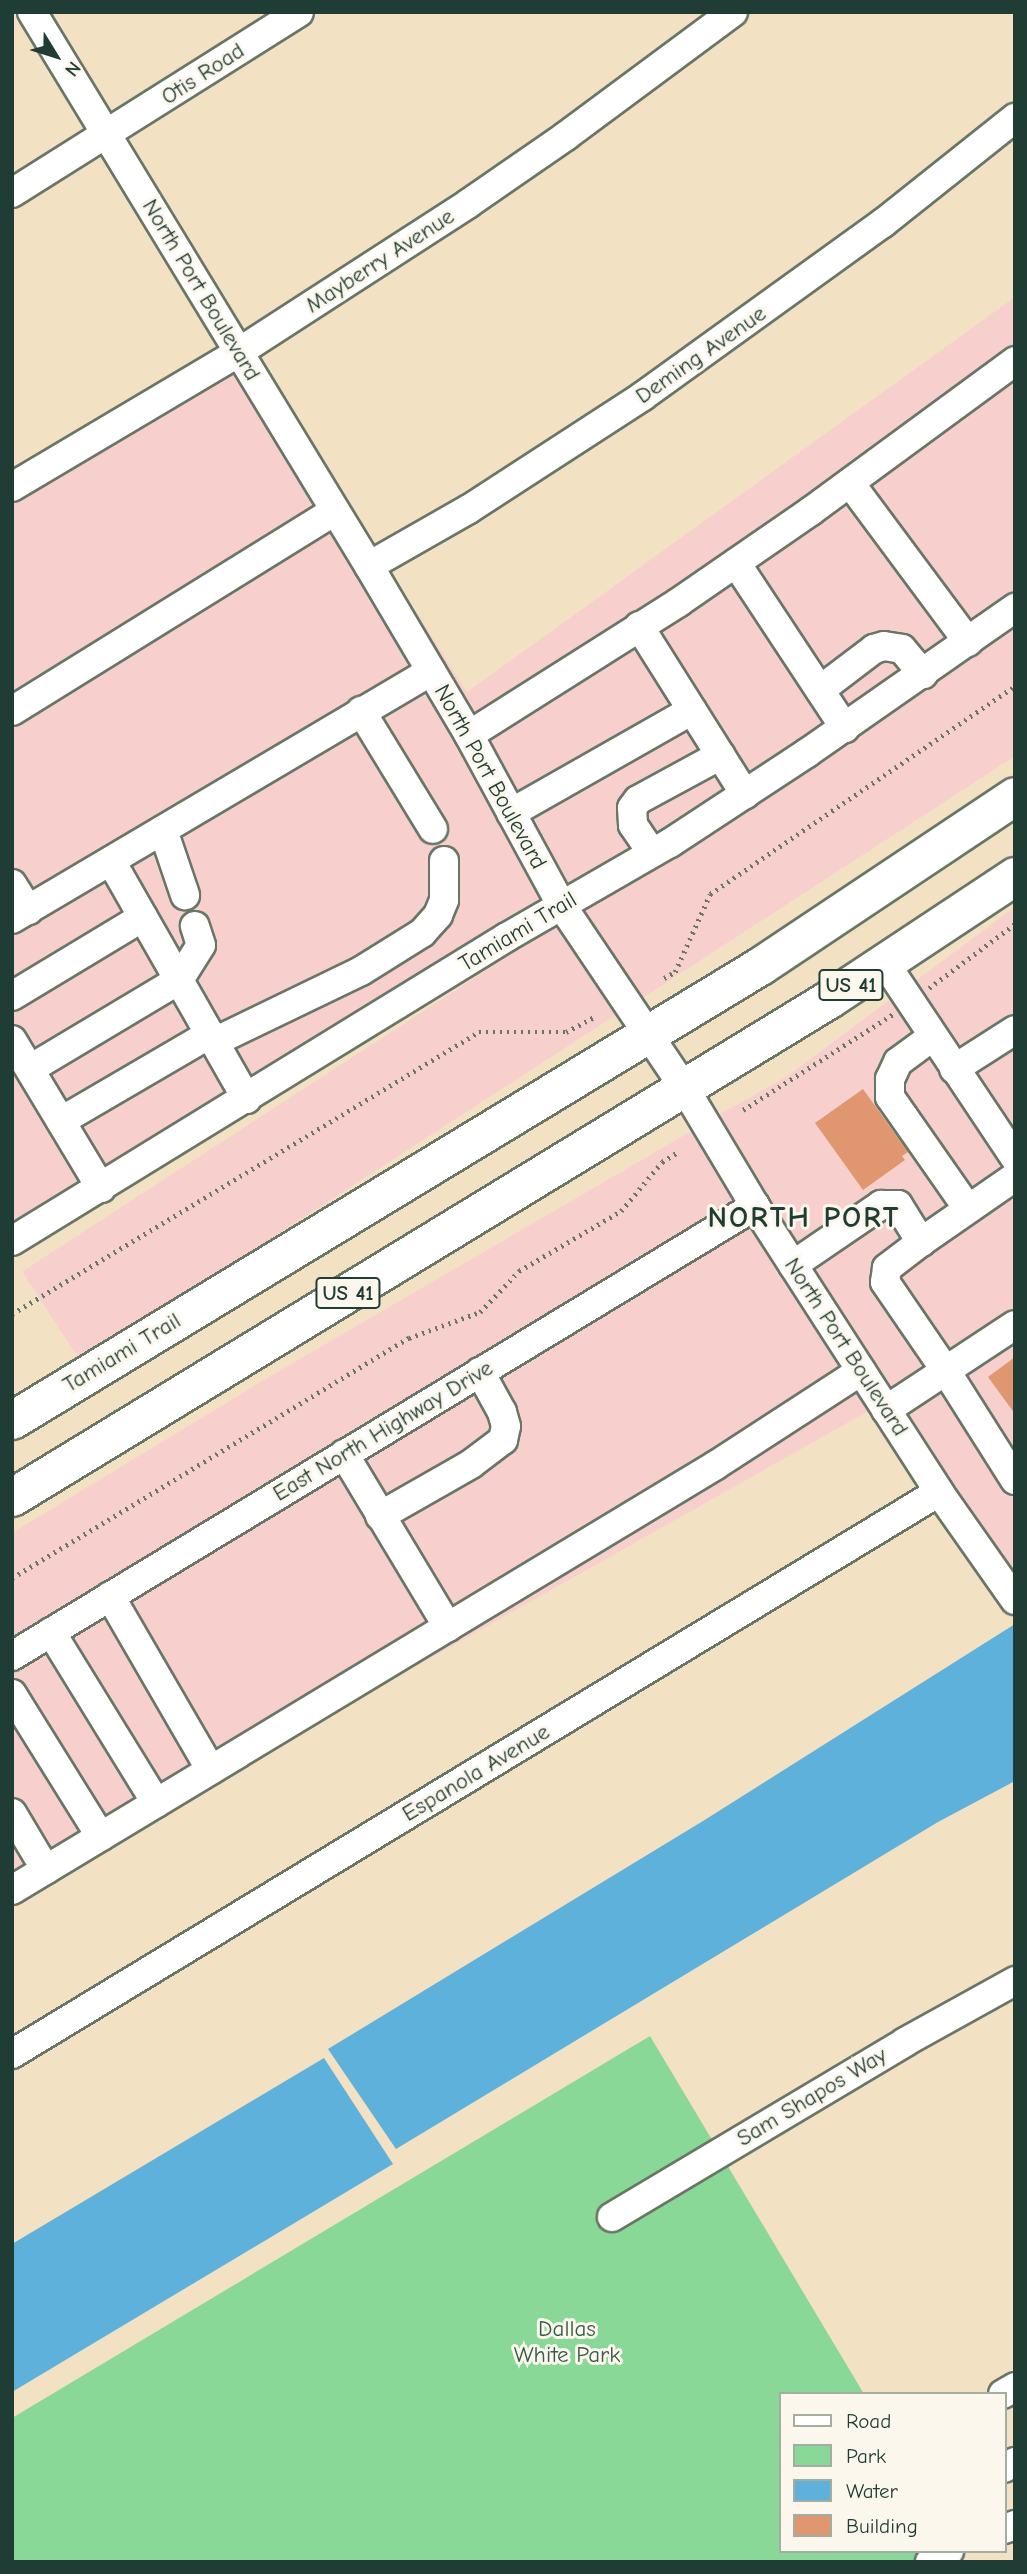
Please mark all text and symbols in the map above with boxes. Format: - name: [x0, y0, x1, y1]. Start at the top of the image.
- north arrow: [21, 21, 91, 91]
- street label: Otis Road: [156, 37, 250, 111]
- text: N: [60, 57, 85, 81]
- street label: North Port Boulevard: [136, 194, 266, 386]
- street label: Mayberry Avenue: [301, 203, 459, 319]
- street label: Deming Avenue: [630, 300, 772, 410]
- street label: North Port Boulevard: [428, 680, 552, 874]
- street label: Tamiami Trail: [454, 886, 582, 978]
- road number: US 41: [818, 968, 884, 1002]
- district label: NORTH PORT: [709, 1200, 899, 1236]
- street label: North Port Boulevard: [778, 1253, 914, 1441]
- road number: US 41: [315, 1276, 381, 1310]
- street label: Tamiami Trail: [58, 1307, 186, 1399]
- street label: East North Highway Drive: [268, 1354, 498, 1508]
- street label: Espanola Avenue: [397, 1718, 555, 1828]
- street label: Sam Shapos Way: [732, 2041, 892, 2153]
- park label: Dallas White Park: [514, 2315, 620, 2369]
- legend: [778, 2392, 1006, 2553]
- text: Road: [846, 2409, 891, 2433]
- text: Park: [846, 2444, 886, 2468]
- text: Water: [846, 2479, 898, 2503]
- text: Building: [846, 2514, 918, 2538]

